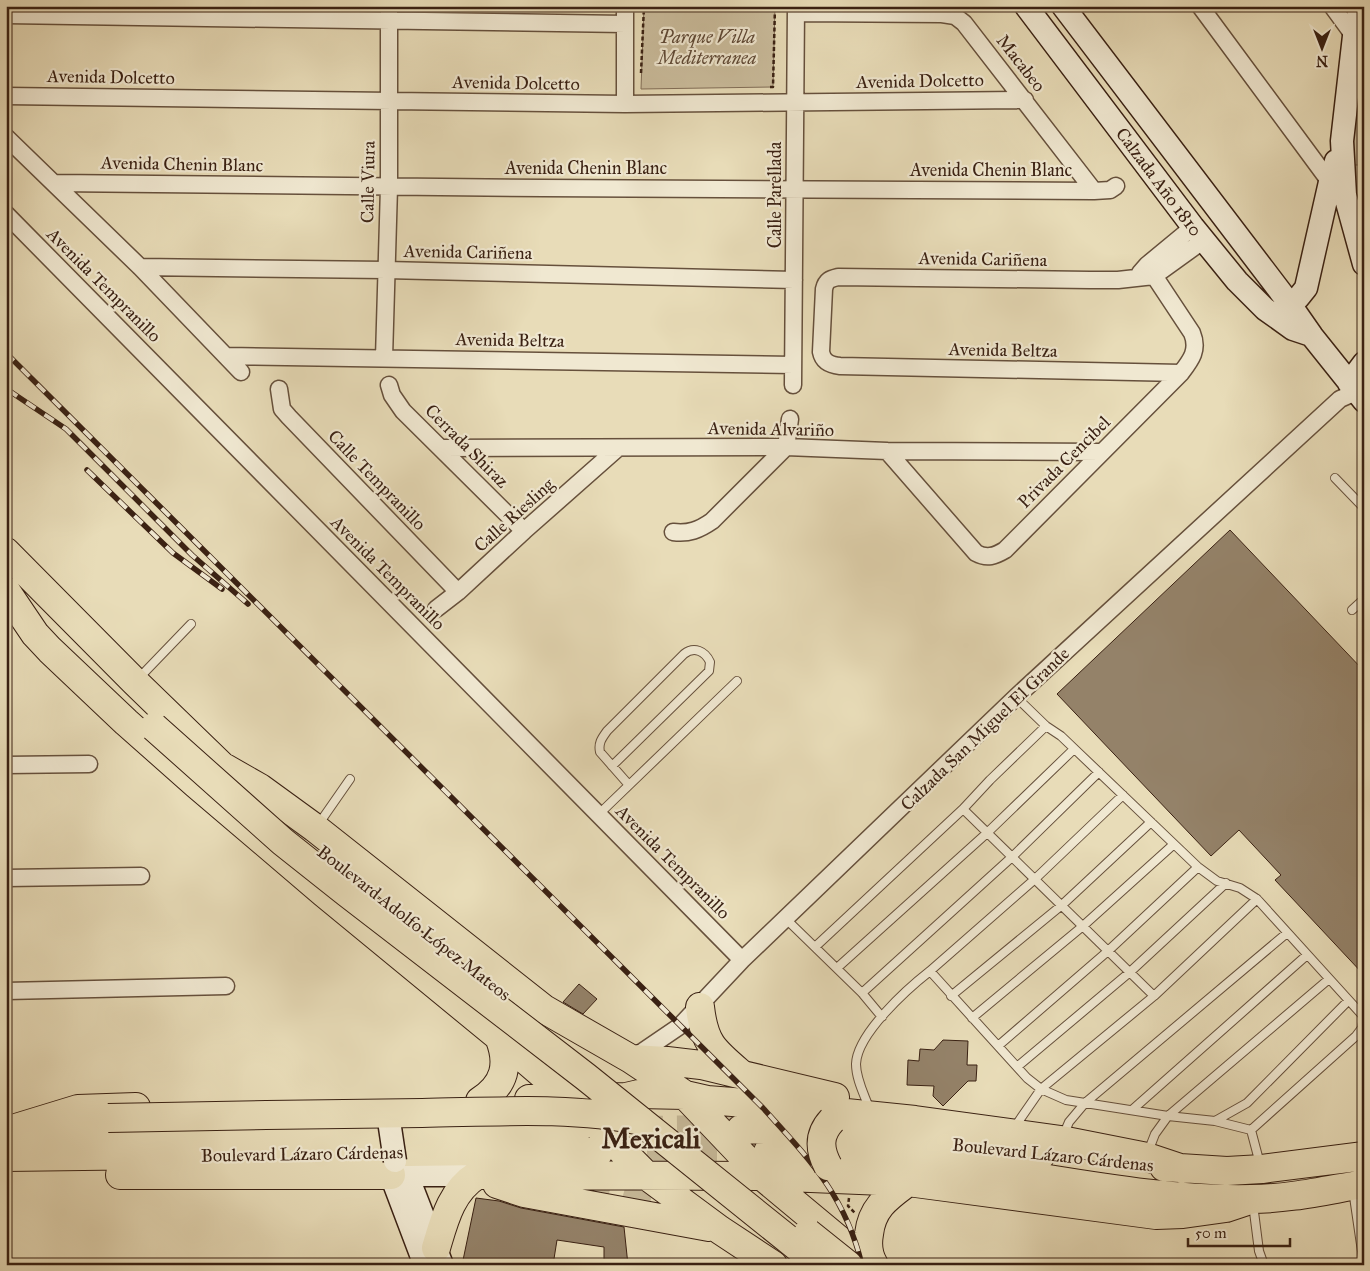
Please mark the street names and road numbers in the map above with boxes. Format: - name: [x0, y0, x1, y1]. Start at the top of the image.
- street label: Macabeo: [992, 30, 1050, 96]
- street label: Avenida Dolcetto: [46, 65, 175, 89]
- street label: Avenida Dolcetto: [855, 69, 984, 93]
- street label: Avenida Dolcetto: [451, 71, 580, 95]
- street label: Calzada Año 1810: [1111, 123, 1207, 241]
- street label: Calle Viura: [356, 140, 380, 223]
- street label: Calle Parellada: [764, 141, 786, 248]
- street label: Avenida Chenin Blanc: [100, 152, 264, 176]
- street label: Avenida Chenin Blanc: [504, 157, 667, 179]
- street label: Avenida Chenin Blanc: [909, 159, 1072, 181]
- street label: Avenida Tempranillo: [41, 222, 166, 347]
- street label: Avenida Cariñena: [403, 240, 533, 264]
- street label: Avenida Cariñena: [918, 247, 1048, 271]
- street label: Avenida Beltza: [454, 328, 565, 352]
- street label: Avenida Beltza: [947, 338, 1058, 362]
- street label: Cerrada Shiraz: [421, 400, 513, 492]
- street label: Privada Cencibel: [1013, 411, 1115, 513]
- street label: Avenida Alvariño: [707, 417, 834, 441]
- street label: Calle Tempranillo: [323, 425, 431, 535]
- street label: Calle Riesling: [469, 473, 560, 558]
- street label: Avenida Tempranillo: [325, 510, 450, 635]
- street label: Calzada San Miguel El Grande: [896, 643, 1075, 816]
- street label: Avenida Tempranillo: [610, 799, 735, 924]
- street label: Boulevard Adolfo López Mateos: [313, 841, 515, 1005]
- street label: Boulevard Lázaro Cárdenas: [951, 1133, 1155, 1177]
- street label: Boulevard Lázaro Cárdenas: [201, 1141, 403, 1167]

